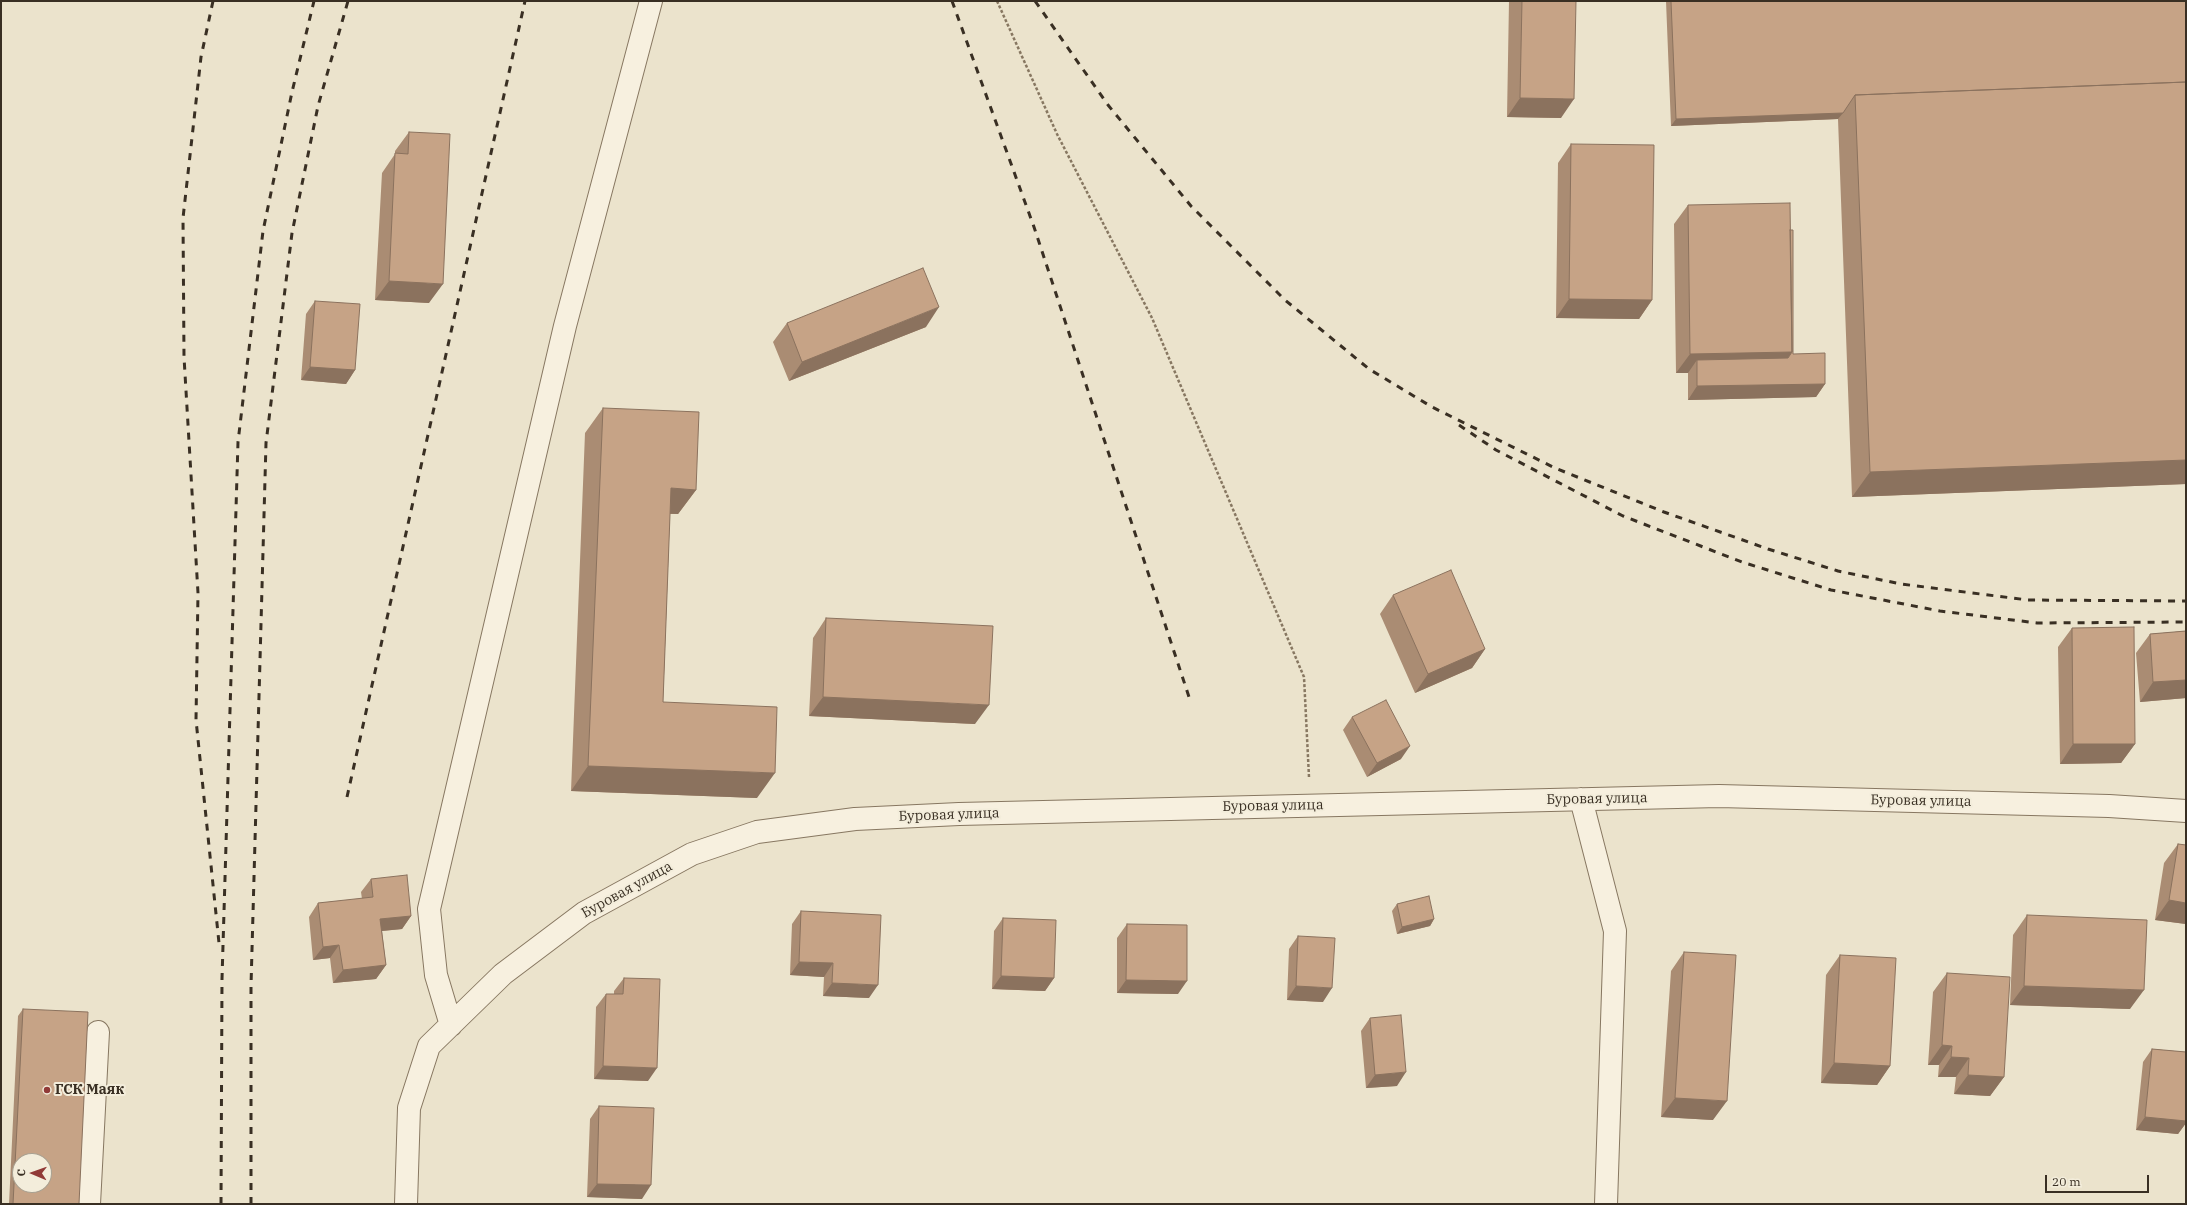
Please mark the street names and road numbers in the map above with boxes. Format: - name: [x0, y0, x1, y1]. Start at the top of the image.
- street label: Буровая улица: [1546, 790, 1648, 808]
- street label: Буровая улица: [1870, 792, 1972, 810]
- street label: Буровая улица: [1222, 797, 1324, 815]
- street label: Буровая улица: [898, 805, 1000, 825]
- street label: Буровая улица: [579, 858, 675, 922]

